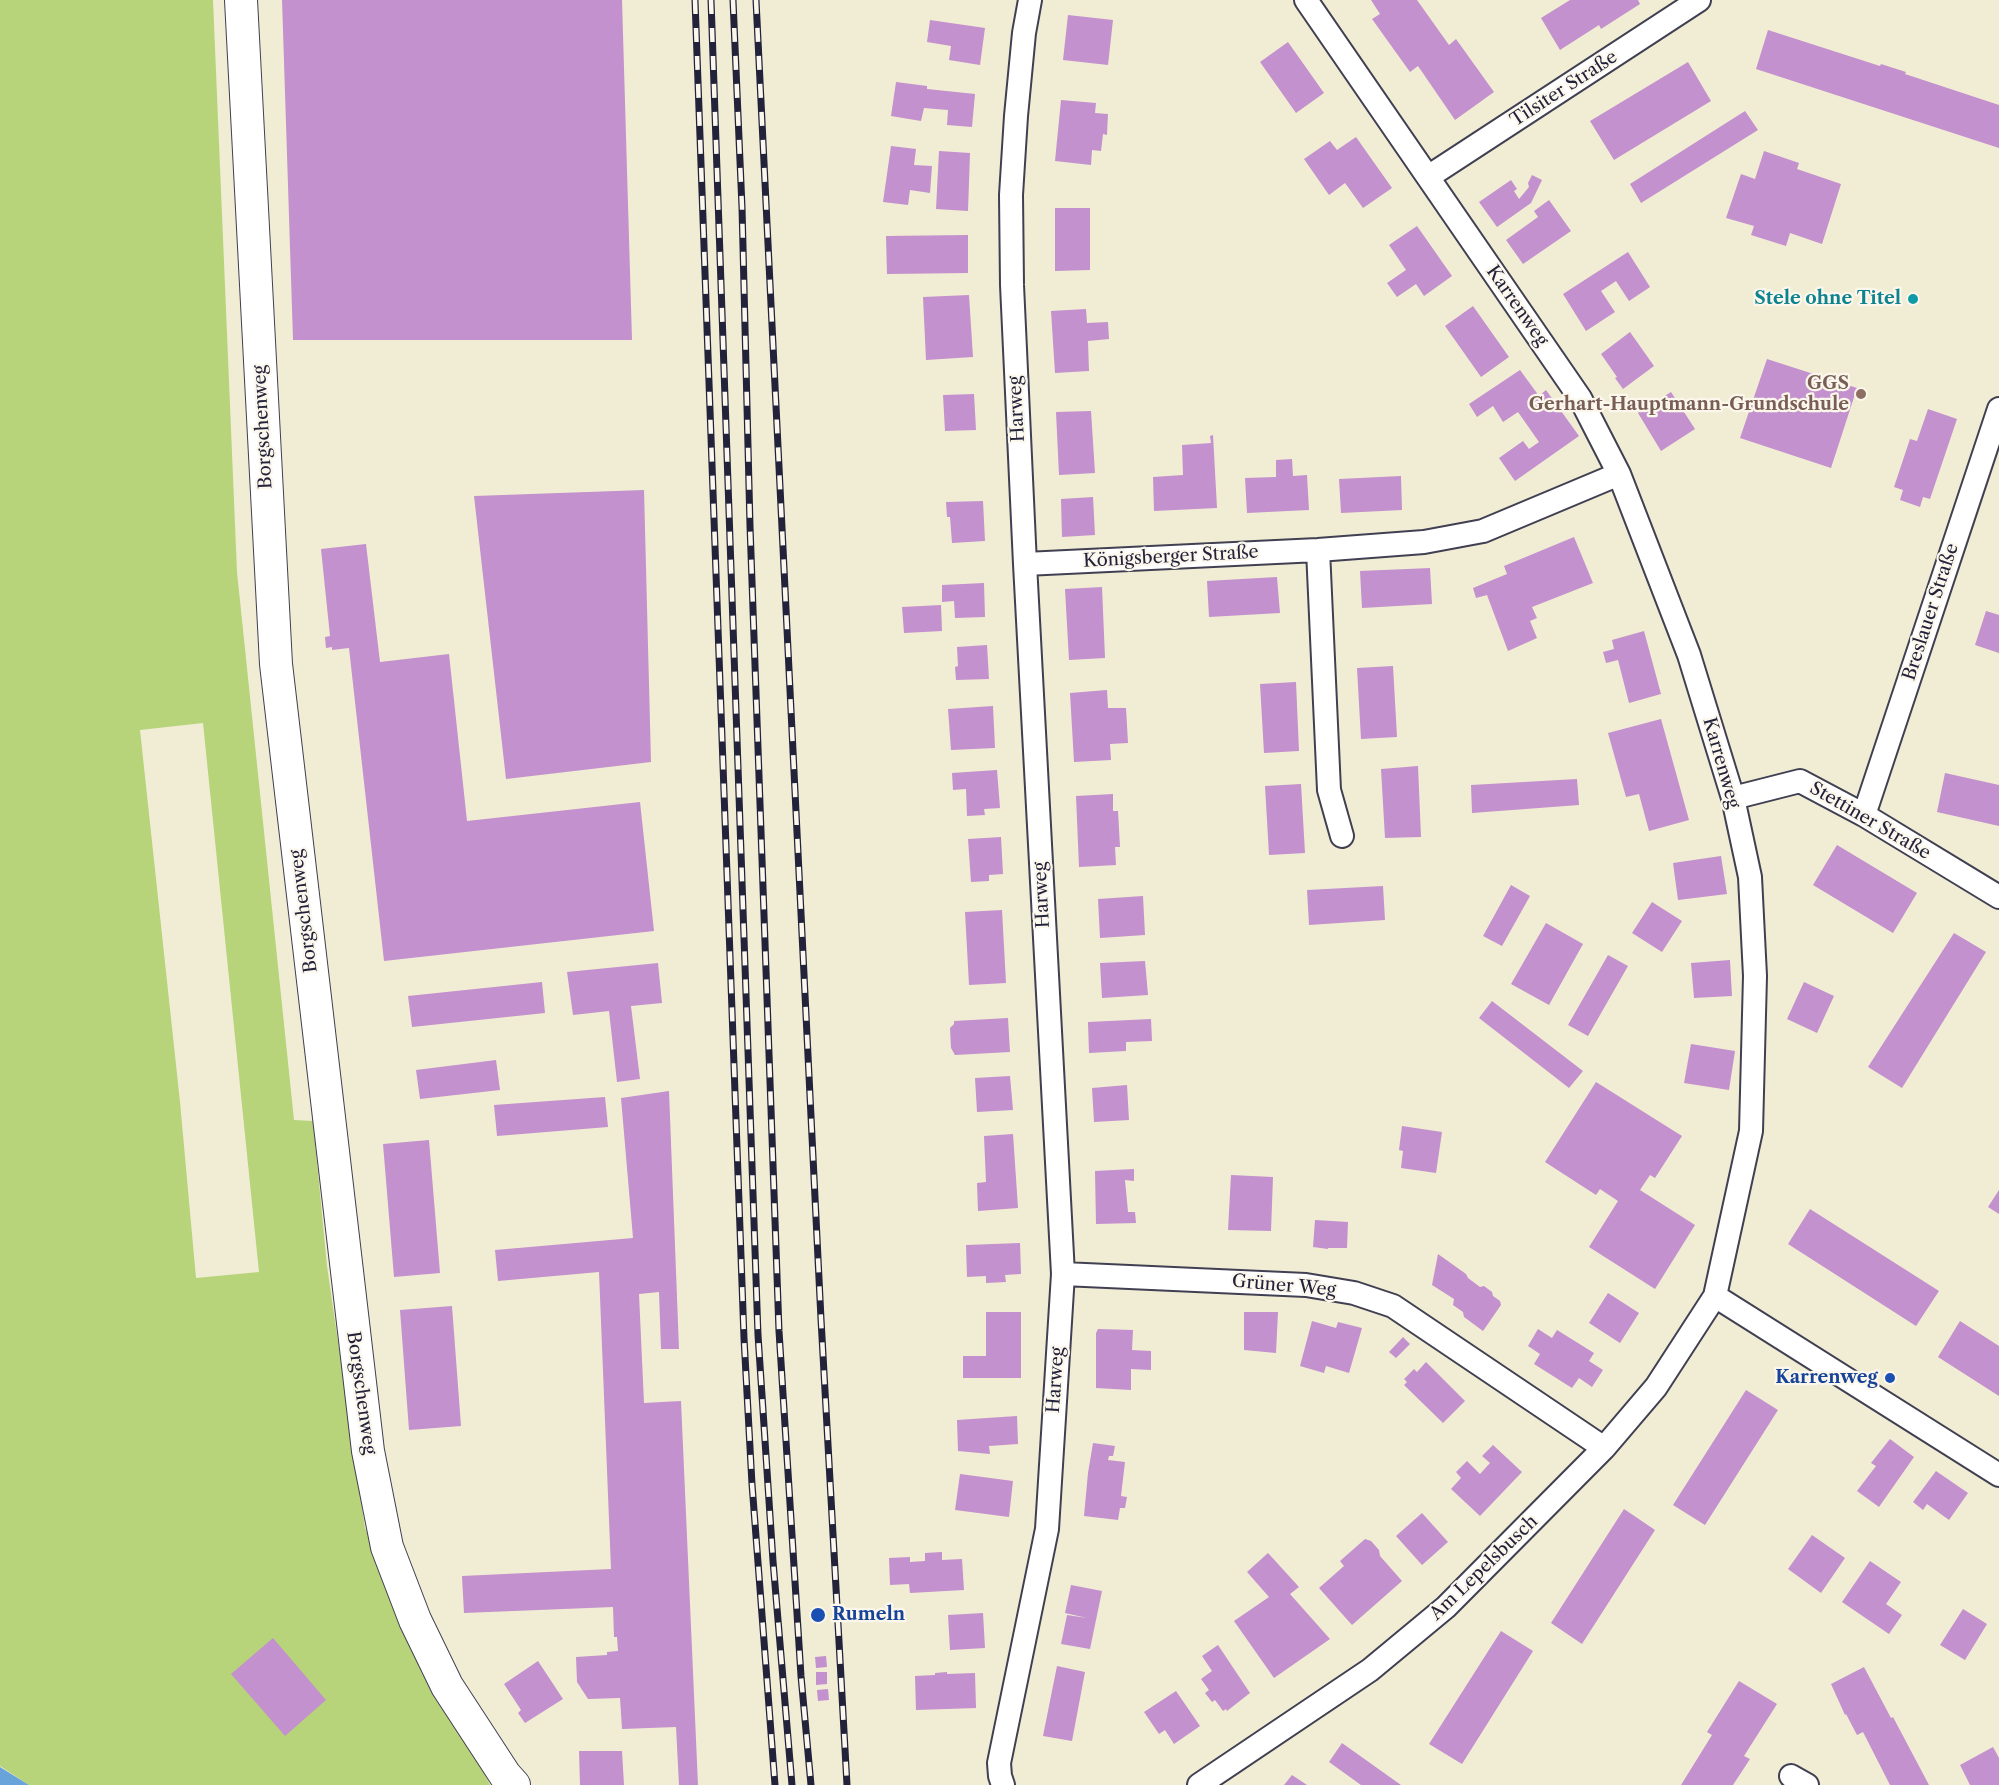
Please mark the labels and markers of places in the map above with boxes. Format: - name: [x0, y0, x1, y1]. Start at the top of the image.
- place label: Stele ohne Titel: [1754, 288, 1901, 310]
- marker: Stele ohne Titel: [1906, 292, 1920, 306]
- place label: GGS Gerhart-Hauptmann-Grundschule: [1529, 373, 1849, 416]
- marker: GGS Gerhart-Hauptmann-Grundschule: [1854, 387, 1868, 401]
- place label: Karrenweg: [1775, 1367, 1878, 1389]
- marker: Karrenweg: [1883, 1371, 1897, 1385]
- place label: Rumeln: [832, 1604, 905, 1626]
- marker: Rumeln: [809, 1606, 827, 1624]

